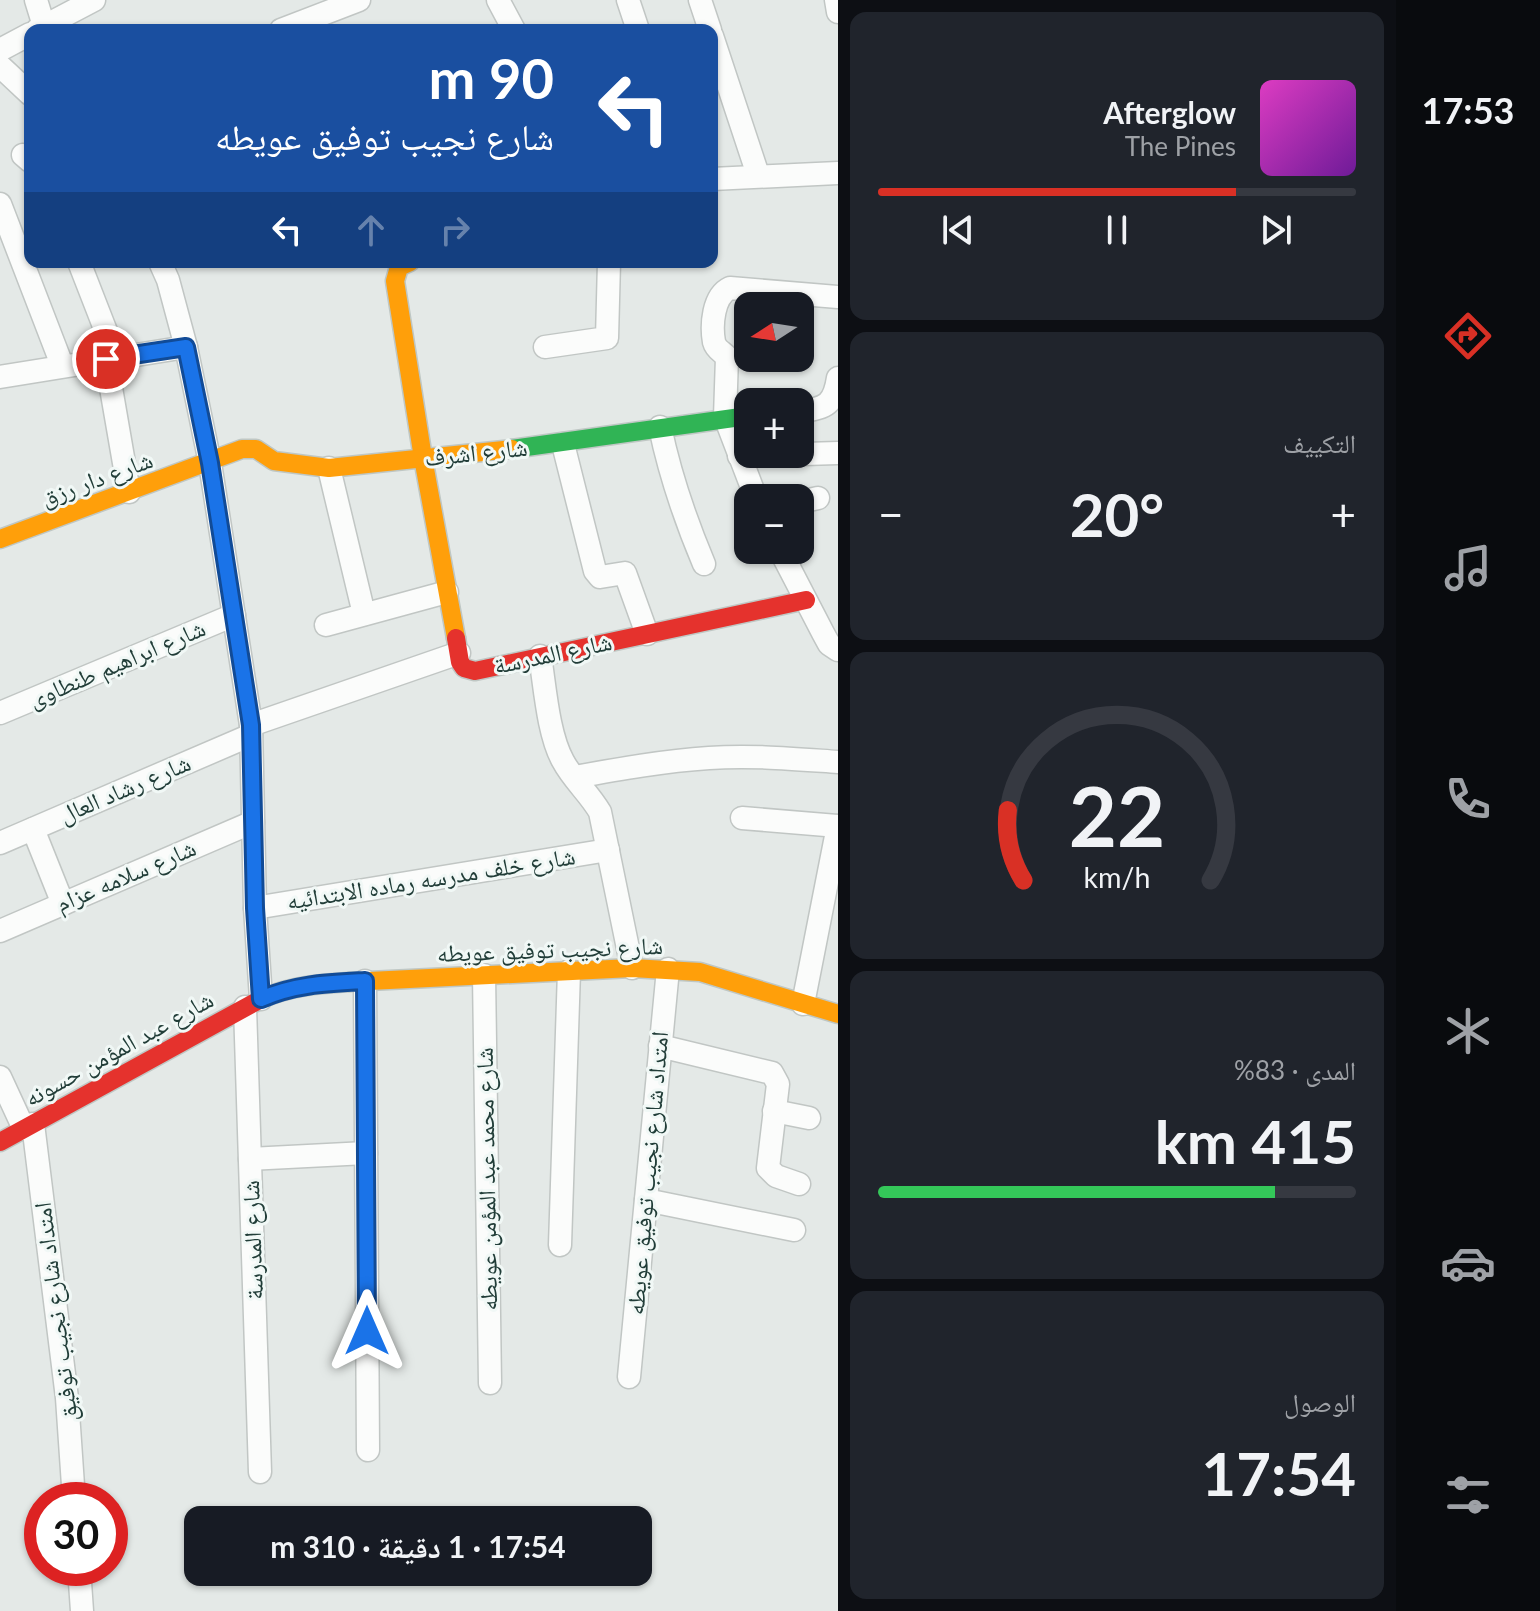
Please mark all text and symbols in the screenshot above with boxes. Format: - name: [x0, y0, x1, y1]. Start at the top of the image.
- text: 90 m: [429, 44, 554, 111]
- icon: left: [582, 56, 686, 160]
- text: 17:53: [1422, 88, 1514, 132]
- text: Afterglow: [1103, 94, 1236, 130]
- text: شارع نجيب توفيق عويطه: [215, 114, 554, 158]
- text: The Pines: [1125, 130, 1236, 162]
- icon: left: [265, 208, 309, 252]
- icon: ahead: [349, 208, 393, 252]
- icon: right: [433, 208, 477, 252]
- icon: previous: [936, 208, 980, 252]
- icon: pause: [1095, 208, 1139, 252]
- icon: next: [1254, 208, 1298, 252]
- north arrow: [734, 292, 814, 372]
- map controls: [734, 292, 814, 564]
- icon: directions: [1440, 308, 1496, 364]
- pin: [72, 325, 140, 393]
- icon: arrive: [84, 337, 128, 381]
- button: +: [734, 388, 814, 468]
- text: التكييف: [1283, 427, 1356, 459]
- street label: شارع اشرف: [423, 432, 529, 473]
- street label: شارع دار رزق: [37, 444, 157, 513]
- text: 20°: [1070, 478, 1164, 550]
- button: −: [734, 484, 814, 564]
- text: −: [878, 488, 904, 540]
- text: +: [1330, 488, 1356, 540]
- icon: music: [1440, 540, 1496, 596]
- street label: شارع ابراهيم طنطاوى: [24, 612, 210, 716]
- street label: شارع المدرسة: [491, 626, 615, 681]
- street label: شارع رشاد العال: [54, 747, 195, 830]
- text: 22: [1069, 765, 1165, 865]
- icon: phone: [1440, 771, 1496, 827]
- street label: شارع سلامه عزام: [51, 832, 201, 920]
- street label: شارع خلف مدرسه رماده الابتدائيه: [284, 840, 577, 917]
- text: km/h: [1084, 861, 1150, 895]
- street label: شارع نجيب توفيق عويطه: [437, 930, 663, 969]
- street label: شارع عبد المؤمن حسونه: [19, 984, 219, 1113]
- icon: climate: [1440, 1003, 1496, 1059]
- street label: امتداد شارع نجيب توفيق عويطه: [620, 1030, 675, 1316]
- street label: شارع محمد عبد المؤمن عويطه: [469, 1047, 504, 1311]
- text: المدى · 83%: [1234, 1054, 1356, 1086]
- text: 415 km: [1155, 1105, 1356, 1177]
- street label: شارع المدرسة: [235, 1180, 270, 1300]
- street label: امتداد شارع نجيب توفيق: [27, 1201, 84, 1424]
- icon: car: [1440, 1235, 1496, 1291]
- position arrow: [325, 1289, 409, 1373]
- text: الوصول: [1284, 1386, 1356, 1418]
- text: 17:54: [1201, 1437, 1356, 1509]
- icon: filters: [1440, 1467, 1496, 1523]
- speed limit sign: 30: [24, 1482, 128, 1586]
- text: 17:54 · 1 دقيقة · 310 m: [270, 1528, 566, 1564]

